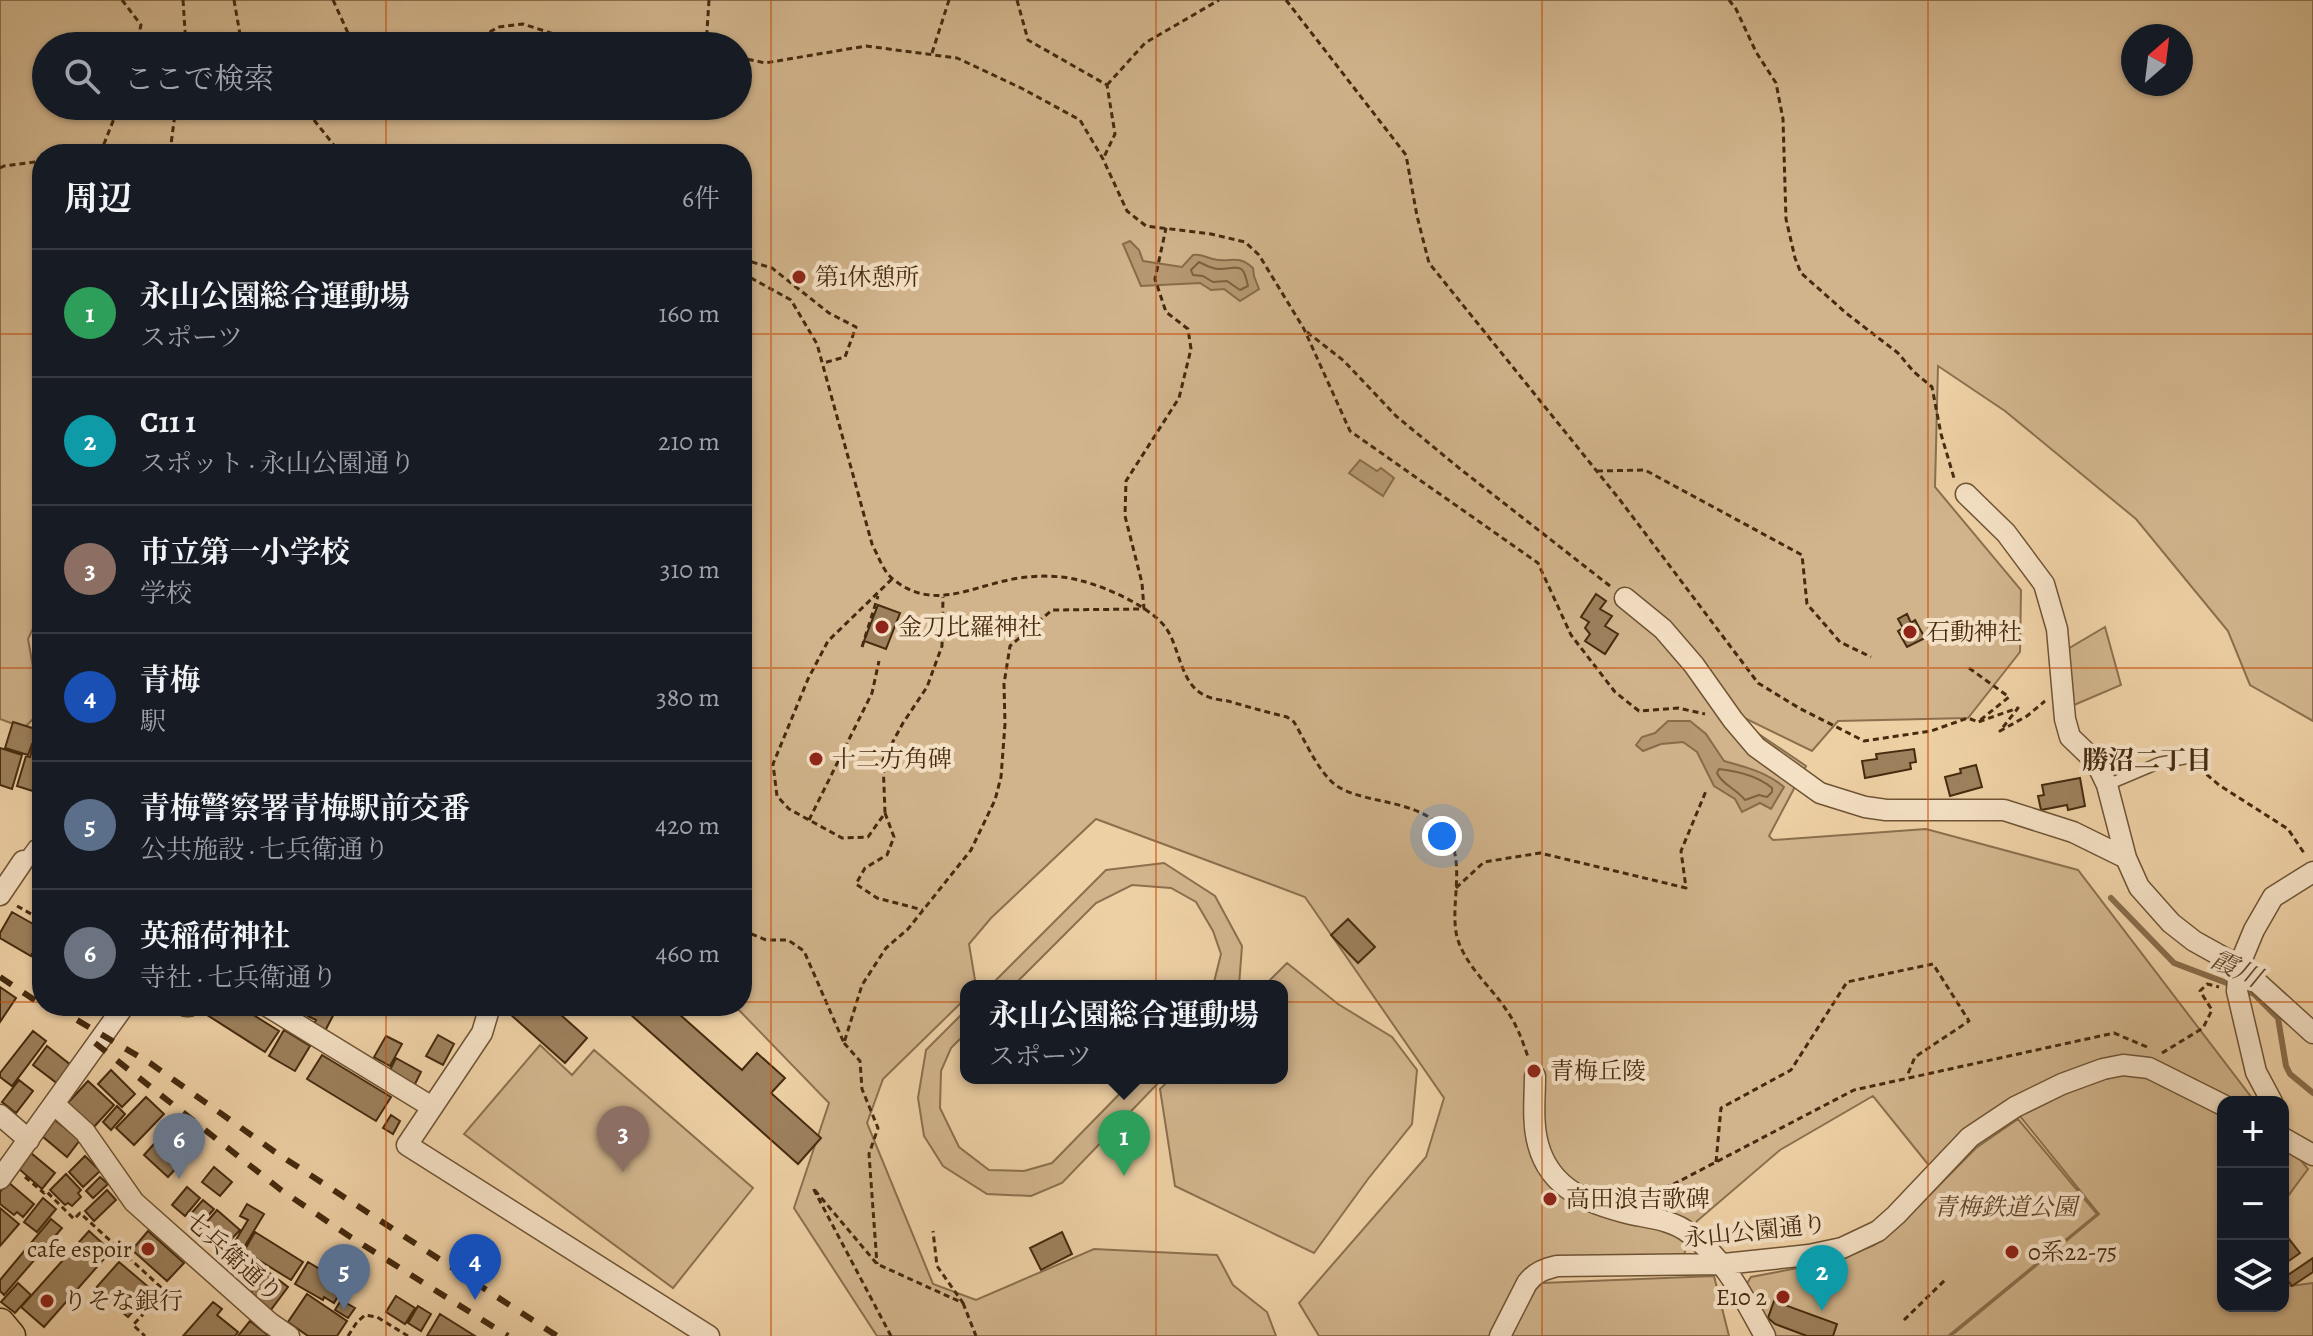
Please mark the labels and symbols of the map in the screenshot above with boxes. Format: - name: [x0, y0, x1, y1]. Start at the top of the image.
- north arrow: [2121, 24, 2193, 96]
- place label: 第1休憩所: [815, 261, 919, 293]
- marker: 第1休憩所: [790, 268, 808, 286]
- place label: 金刀比羅神社: [898, 611, 1042, 643]
- place label: 石動神社: [1926, 616, 2022, 648]
- marker: 金刀比羅神社: [873, 618, 891, 636]
- marker: 石動神社: [1901, 623, 1919, 641]
- place label: 十二方角碑: [832, 743, 952, 775]
- district label: 勝沼二丁目: [2082, 743, 2212, 778]
- marker: 十二方角碑: [807, 750, 825, 768]
- your location: [1422, 816, 1462, 856]
- water label: 霞川: [2205, 942, 2269, 997]
- place label: 青梅丘陵: [1550, 1055, 1646, 1087]
- marker: 青梅丘陵: [1525, 1062, 1543, 1080]
- pin: 3: [597, 1106, 649, 1172]
- pin: 1: [1098, 1110, 1150, 1176]
- pin: 6: [153, 1113, 205, 1179]
- place label: 高田浪吉歌碑: [1566, 1183, 1710, 1215]
- marker: 高田浪吉歌碑: [1541, 1190, 1559, 1208]
- park label: 青梅鉄道公園: [1933, 1191, 2081, 1223]
- street label: 七兵衛通り: [179, 1205, 289, 1309]
- street label: 永山公園通り: [1682, 1208, 1828, 1254]
- place label: cafe espoir: [27, 1233, 132, 1265]
- pin: 4: [449, 1234, 501, 1300]
- place label: 0系22-75: [2028, 1236, 2117, 1268]
- marker: cafe espoir: [139, 1240, 157, 1258]
- marker: 0系22-75: [2003, 1243, 2021, 1261]
- pin: 5: [318, 1244, 370, 1310]
- pin: 2: [1796, 1245, 1848, 1311]
- place label: E10 2: [1716, 1281, 1767, 1313]
- place label: りそな銀行: [63, 1285, 183, 1317]
- marker: E10 2: [1774, 1288, 1792, 1306]
- marker: りそな銀行: [38, 1292, 56, 1310]

